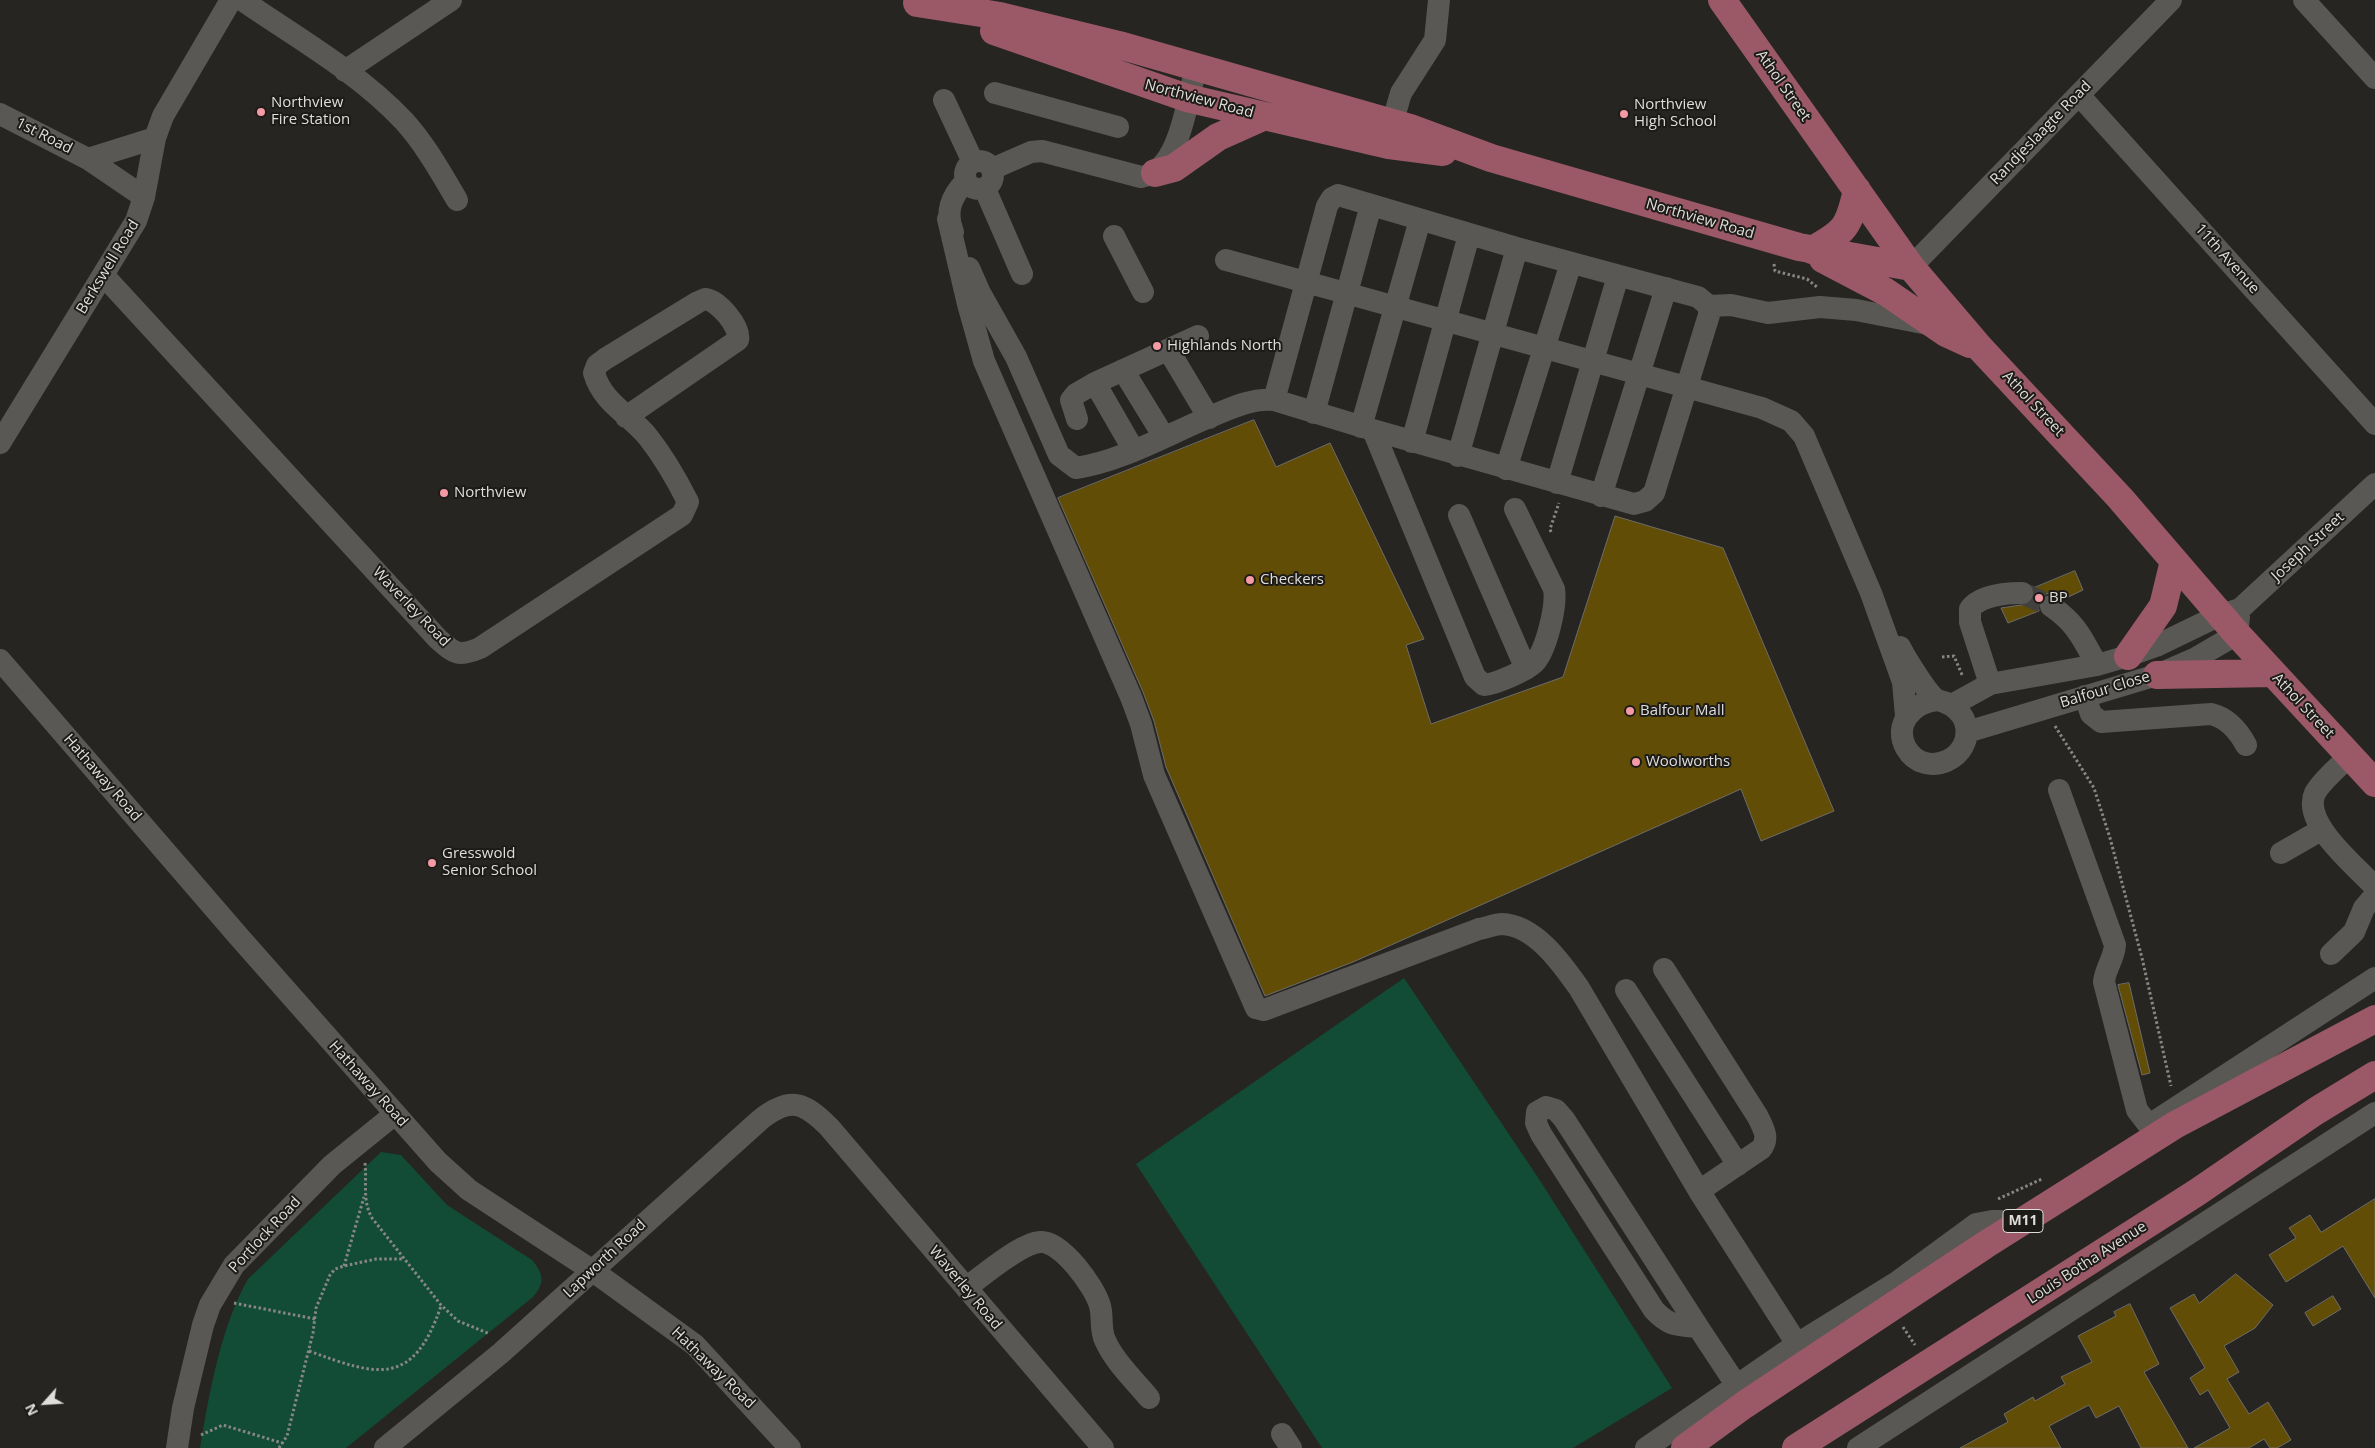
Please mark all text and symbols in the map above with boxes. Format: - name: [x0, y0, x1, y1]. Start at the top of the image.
- street label: Athol Street: [1752, 47, 1814, 125]
- street label: Northview Road: [1143, 76, 1255, 122]
- street label: Randjeslaagte Road: [1987, 77, 2095, 189]
- place label: Northview Fire Station: [271, 94, 350, 129]
- place label: Northview High School: [1634, 96, 1717, 131]
- marker: Northview Fire Station: [255, 106, 267, 118]
- marker: Northview High School: [1618, 108, 1630, 120]
- street label: 1st Road: [13, 114, 75, 158]
- street label: Northview Road: [1644, 195, 1756, 243]
- street label: Berkswell Road: [73, 217, 143, 317]
- street label: 11th Avenue: [2191, 220, 2263, 298]
- place label: Highlands North: [1167, 337, 1282, 355]
- marker: Highlands North: [1151, 340, 1163, 352]
- street label: Athol Street: [1998, 368, 2068, 440]
- place label: Northview: [454, 484, 526, 502]
- marker: Northview: [438, 487, 450, 499]
- street label: Joseph Street: [2268, 509, 2348, 585]
- street label: Waverley Road: [369, 563, 453, 651]
- place label: Checkers: [1260, 571, 1324, 589]
- marker: Checkers: [1244, 574, 1256, 586]
- place label: BP: [2049, 589, 2068, 607]
- marker: BP: [2033, 592, 2045, 604]
- street label: Balfour Close: [2058, 668, 2152, 712]
- street label: Athol Street: [2268, 670, 2338, 742]
- place label: Balfour Mall: [1640, 702, 1725, 720]
- marker: Balfour Mall: [1624, 705, 1636, 717]
- street label: Hathaway Road: [59, 731, 145, 825]
- place label: Woolworths: [1646, 753, 1730, 771]
- marker: Woolworths: [1630, 756, 1642, 768]
- place label: Gresswold Senior School: [442, 845, 537, 880]
- marker: Gresswold Senior School: [426, 857, 438, 869]
- street label: Hathaway Road: [325, 1037, 411, 1131]
- street label: Portlock Road: [225, 1193, 305, 1277]
- road number: M11: [2003, 1210, 2043, 1232]
- street label: Lapworth Road: [560, 1216, 650, 1302]
- street label: Louis Botha Avenue: [2024, 1218, 2150, 1308]
- street label: Waverley Road: [925, 1243, 1005, 1333]
- street label: Hathaway Road: [667, 1324, 759, 1412]
- north arrow: [20, 1378, 70, 1428]
- text: N: [20, 1401, 42, 1419]

